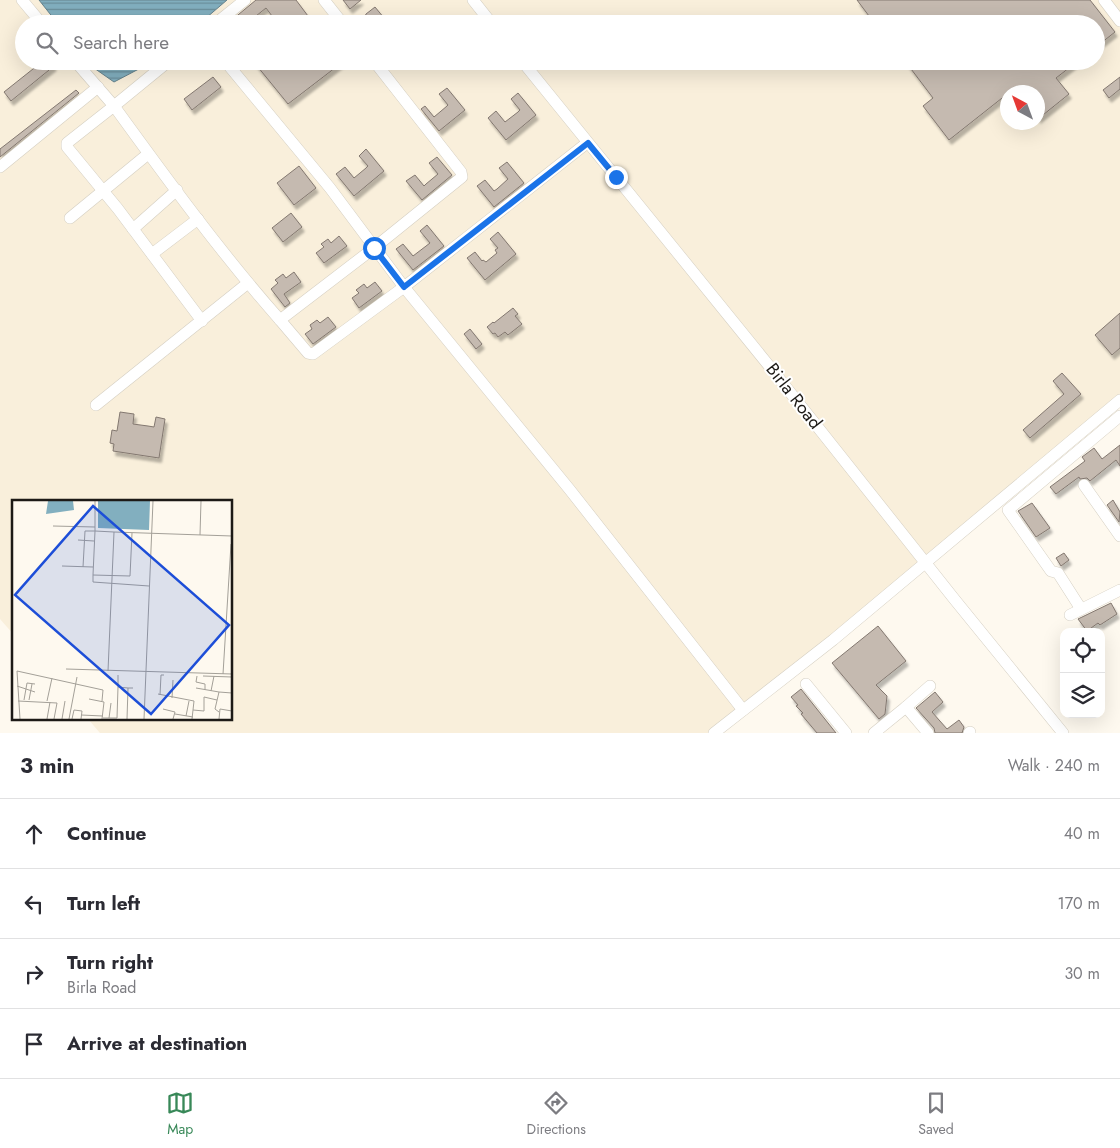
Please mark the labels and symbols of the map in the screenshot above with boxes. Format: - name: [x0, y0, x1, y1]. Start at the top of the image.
- north arrow: [1000, 85, 1045, 130]
- route end: [605, 166, 628, 189]
- route start: [363, 237, 386, 260]
- street label: Birla Road: [760, 357, 828, 435]
- inset map: [12, 500, 232, 720]

